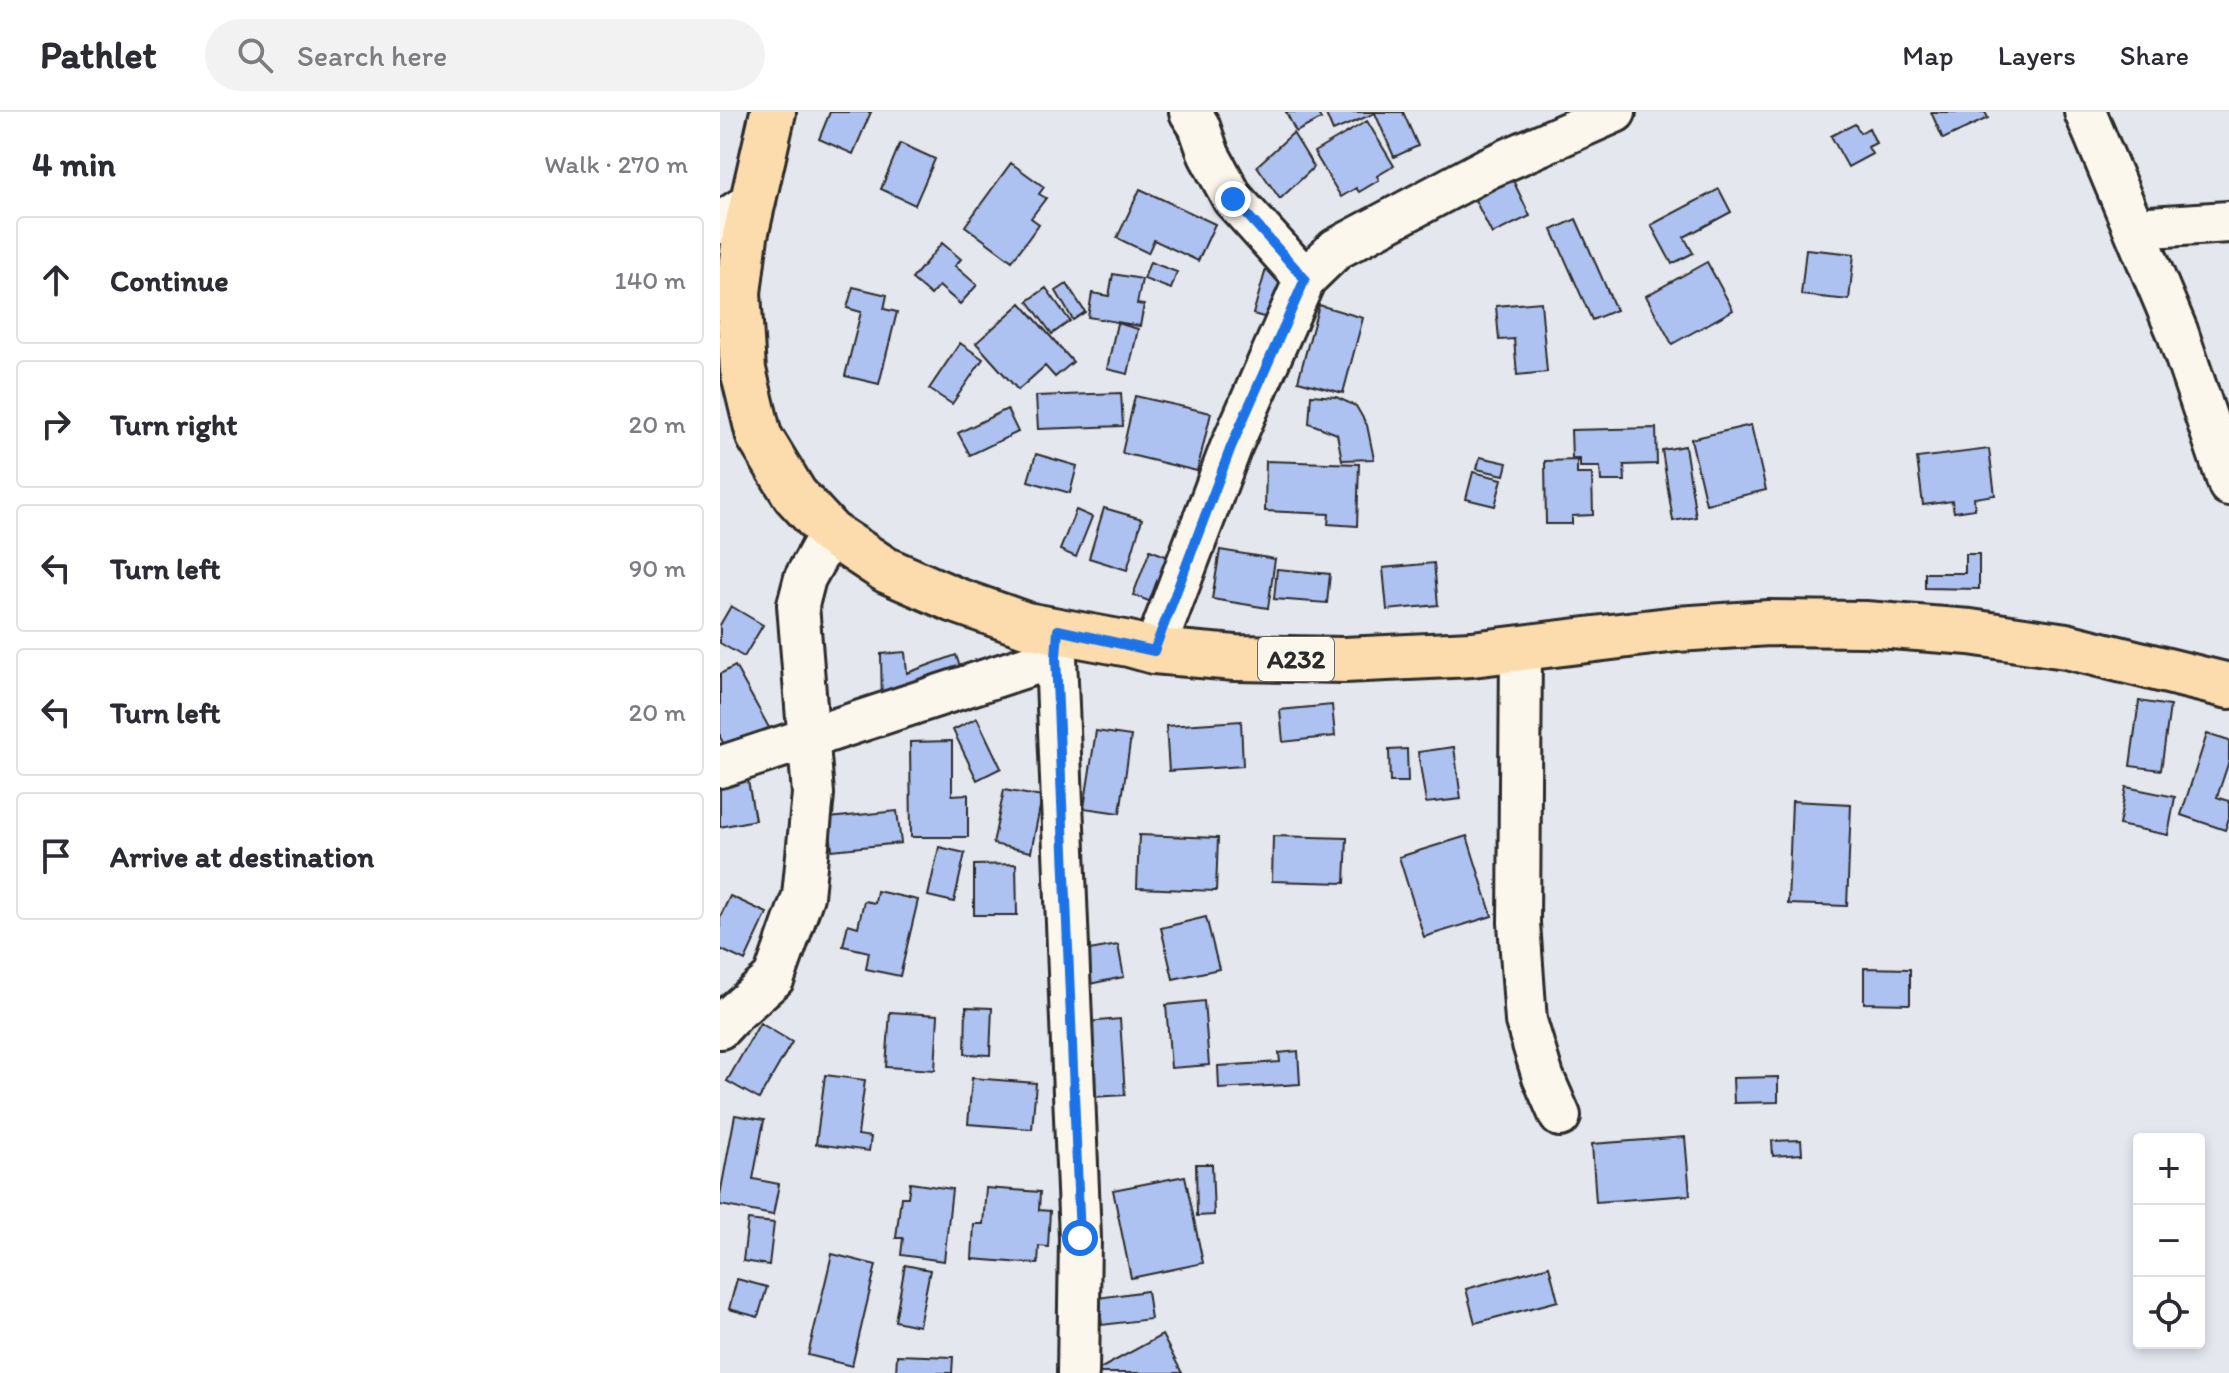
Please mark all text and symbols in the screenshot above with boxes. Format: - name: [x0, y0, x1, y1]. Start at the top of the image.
- search box: [205, 19, 765, 91]
- text: Pathlet: [40, 32, 157, 78]
- icon: search: [233, 33, 277, 77]
- text: Search here: [297, 37, 447, 74]
- text: Map: [1902, 38, 1954, 72]
- text: Layers: [1998, 38, 2076, 72]
- text: Share: [2120, 38, 2189, 72]
- text: 4 min: [32, 144, 116, 185]
- text: Walk · 270 m: [544, 148, 688, 180]
- route end: [1215, 181, 1251, 217]
- icon: ahead: [34, 258, 78, 302]
- text: Continue: [110, 262, 229, 299]
- text: 140 m: [615, 264, 686, 296]
- icon: right: [34, 402, 78, 446]
- text: Turn right: [110, 406, 238, 443]
- text: 20 m: [629, 408, 686, 440]
- icon: left: [34, 546, 78, 590]
- text: Turn left: [110, 550, 221, 587]
- text: 90 m: [629, 552, 686, 584]
- road number: A232: [1258, 637, 1334, 681]
- icon: left: [34, 690, 78, 734]
- text: Turn left: [110, 694, 221, 731]
- text: 20 m: [629, 696, 686, 728]
- icon: arrive: [34, 834, 78, 878]
- text: Arrive at destination: [110, 838, 374, 875]
- map controls: [2133, 1133, 2205, 1349]
- button: +: [2133, 1133, 2205, 1205]
- button: −: [2133, 1205, 2205, 1277]
- route start: [1062, 1220, 1098, 1256]
- button: locate: [2133, 1277, 2205, 1349]

